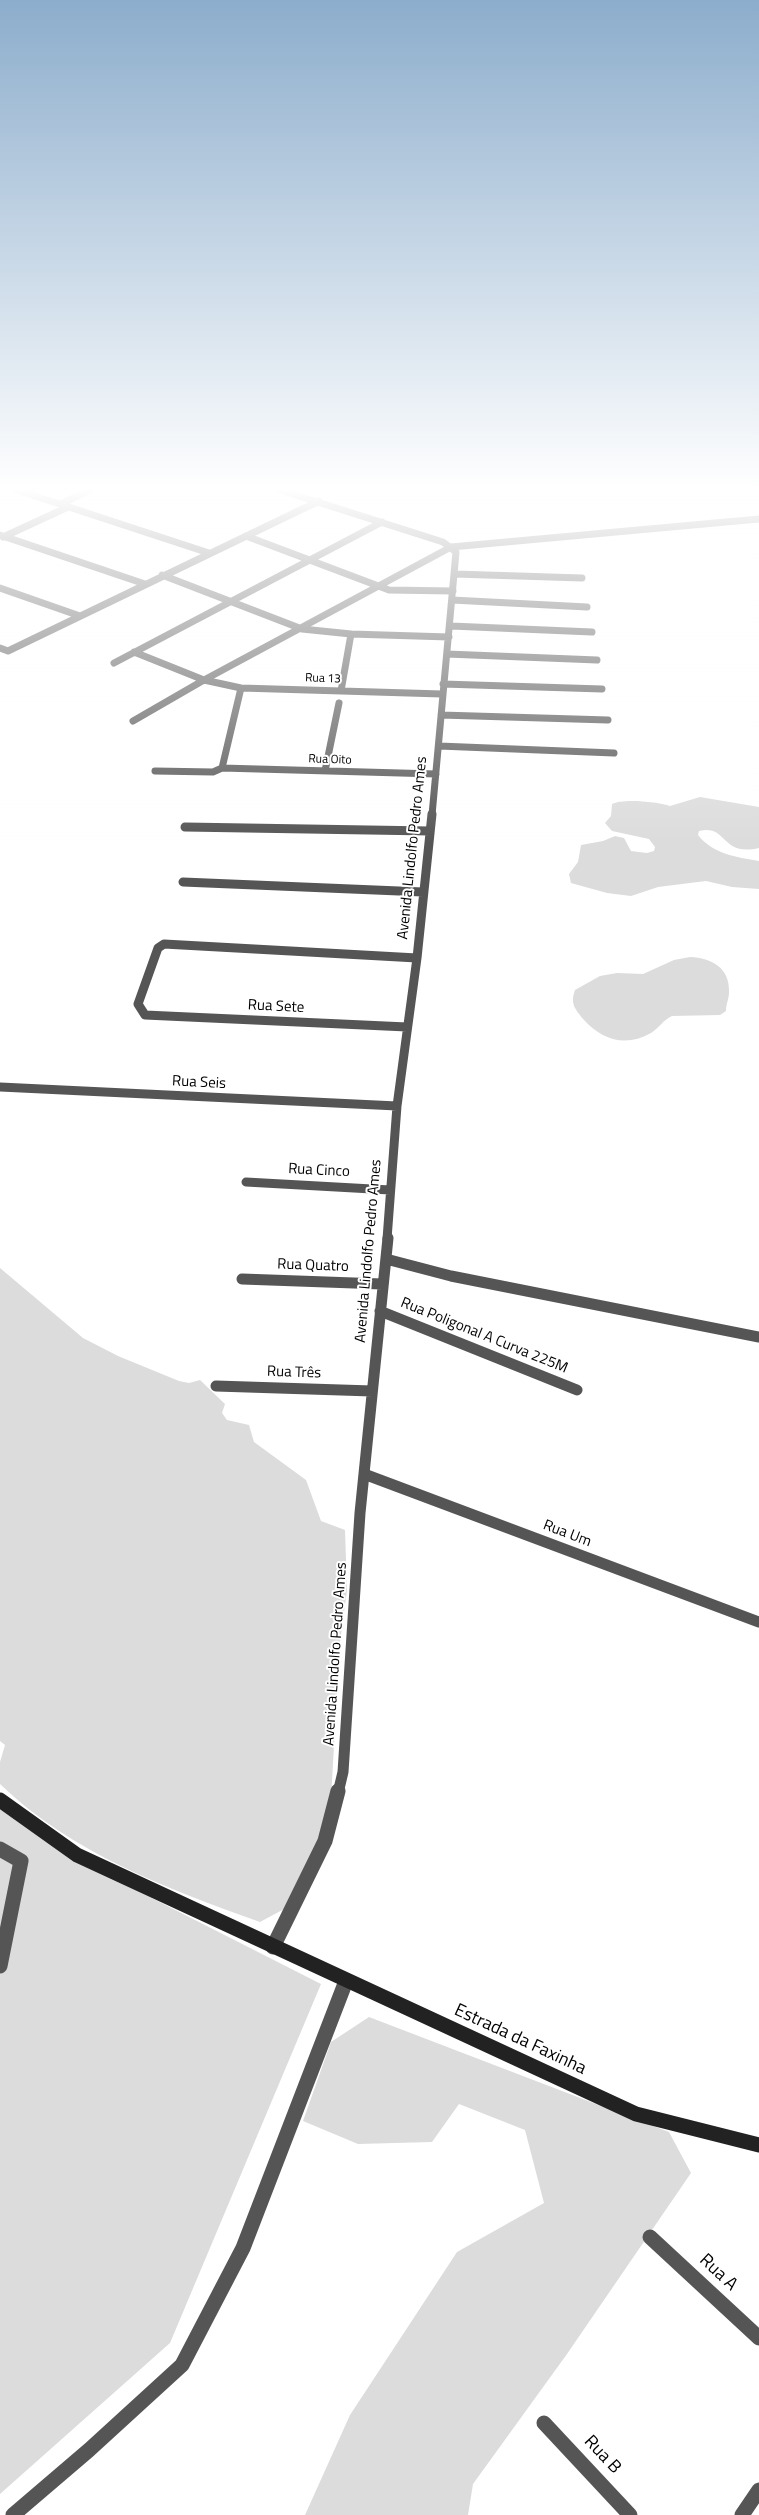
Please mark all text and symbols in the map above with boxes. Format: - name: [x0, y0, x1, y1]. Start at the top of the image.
- street label: Rua 13: [305, 671, 341, 687]
- street label: Rua Oito: [308, 752, 352, 768]
- street label: Avenida Lindolfo Pedro Ames: [394, 756, 432, 940]
- street label: Rua Sete: [247, 997, 305, 1017]
- street label: Rua Seis: [172, 1073, 226, 1093]
- street label: Avenida Lindolfo Pedro Ames: [352, 1159, 386, 1343]
- street label: Rua Cinco: [288, 1160, 350, 1182]
- street label: Rua Quatro: [277, 1256, 349, 1276]
- street label: Rua Poligonal A Curva 225M: [398, 1294, 570, 1378]
- street label: Rua Três: [267, 1363, 321, 1383]
- street label: Rua Um: [540, 1517, 594, 1551]
- street label: Avenida Lindolfo Pedro Ames: [321, 1562, 351, 1746]
- street label: Estrada da Faxinha: [451, 2000, 589, 2080]
- street label: Rua A: [694, 2250, 742, 2296]
- street label: Rua B: [579, 2431, 625, 2479]

